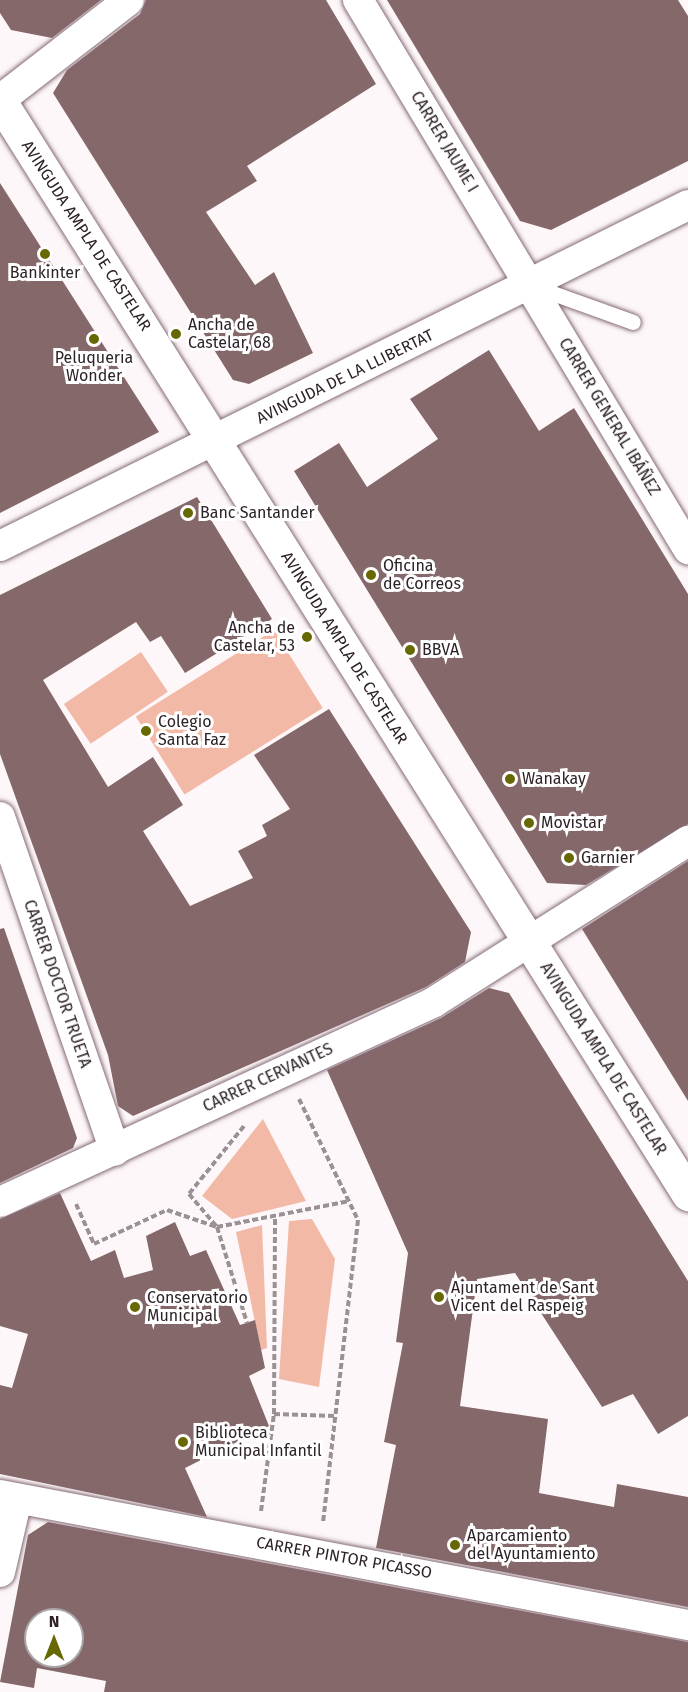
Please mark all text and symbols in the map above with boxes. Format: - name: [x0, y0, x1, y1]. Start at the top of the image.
- street label: CARRER JAUME I: [406, 88, 482, 196]
- street label: AVINGUDA AMPLA DE CASTELAR: [17, 137, 155, 335]
- marker: Bankinter: [38, 247, 52, 261]
- place label: Bankinter: [10, 263, 80, 283]
- place label: Ancha de Castelar, 68: [188, 315, 271, 353]
- street label: AVINGUDA DE LA LLIBERTAT: [253, 326, 437, 428]
- marker: Ancha de Castelar, 68: [169, 327, 183, 341]
- marker: Peluqueria Wonder: [87, 332, 101, 346]
- street label: CARRER GENERAL IBÁÑEZ: [554, 335, 664, 499]
- place label: Peluqueria Wonder: [55, 348, 133, 386]
- place label: Banc Santander: [200, 503, 315, 523]
- marker: Banc Santander: [181, 506, 195, 520]
- street label: AVINGUDA AMPLA DE CASTELAR: [277, 548, 411, 748]
- place label: Oficina de Correos: [383, 556, 461, 594]
- marker: Oficina de Correos: [364, 568, 378, 582]
- place label: Ancha de Castelar, 53: [214, 618, 295, 656]
- marker: Ancha de Castelar, 53: [300, 630, 314, 644]
- place label: BBVA: [422, 640, 459, 660]
- marker: BBVA: [403, 643, 417, 657]
- place label: Colegio Santa Faz: [158, 712, 226, 750]
- marker: Colegio Santa Faz: [139, 724, 153, 738]
- place label: Wanakay: [522, 769, 586, 789]
- marker: Wanakay: [503, 772, 517, 786]
- place label: Movistar: [541, 813, 603, 833]
- marker: Movistar: [522, 816, 536, 830]
- place label: Garnier: [581, 848, 635, 868]
- marker: Garnier: [562, 851, 576, 865]
- street label: CARRER DOCTOR TRUETA: [19, 897, 95, 1071]
- street label: AVINGUDA AMPLA DE CASTELAR: [536, 959, 670, 1159]
- street label: CARRER CERVANTES: [200, 1039, 336, 1117]
- place label: Ajuntament de Sant Vicent del Raspeig: [451, 1278, 595, 1316]
- place label: Conservatorio Municipal: [147, 1288, 248, 1326]
- marker: Ajuntament de Sant Vicent del Raspeig: [432, 1290, 446, 1304]
- marker: Conservatorio Municipal: [128, 1300, 142, 1314]
- place label: Biblioteca Municipal Infantil: [195, 1423, 322, 1461]
- marker: Biblioteca Municipal Infantil: [176, 1435, 190, 1449]
- place label: Aparcamiento del Ayuntamiento: [467, 1526, 596, 1564]
- street label: CARRER PINTOR PICASSO: [255, 1533, 433, 1583]
- marker: Aparcamiento del Ayuntamiento: [448, 1538, 462, 1552]
- north arrow: [24, 1608, 84, 1668]
- text: N: [49, 1612, 59, 1631]

